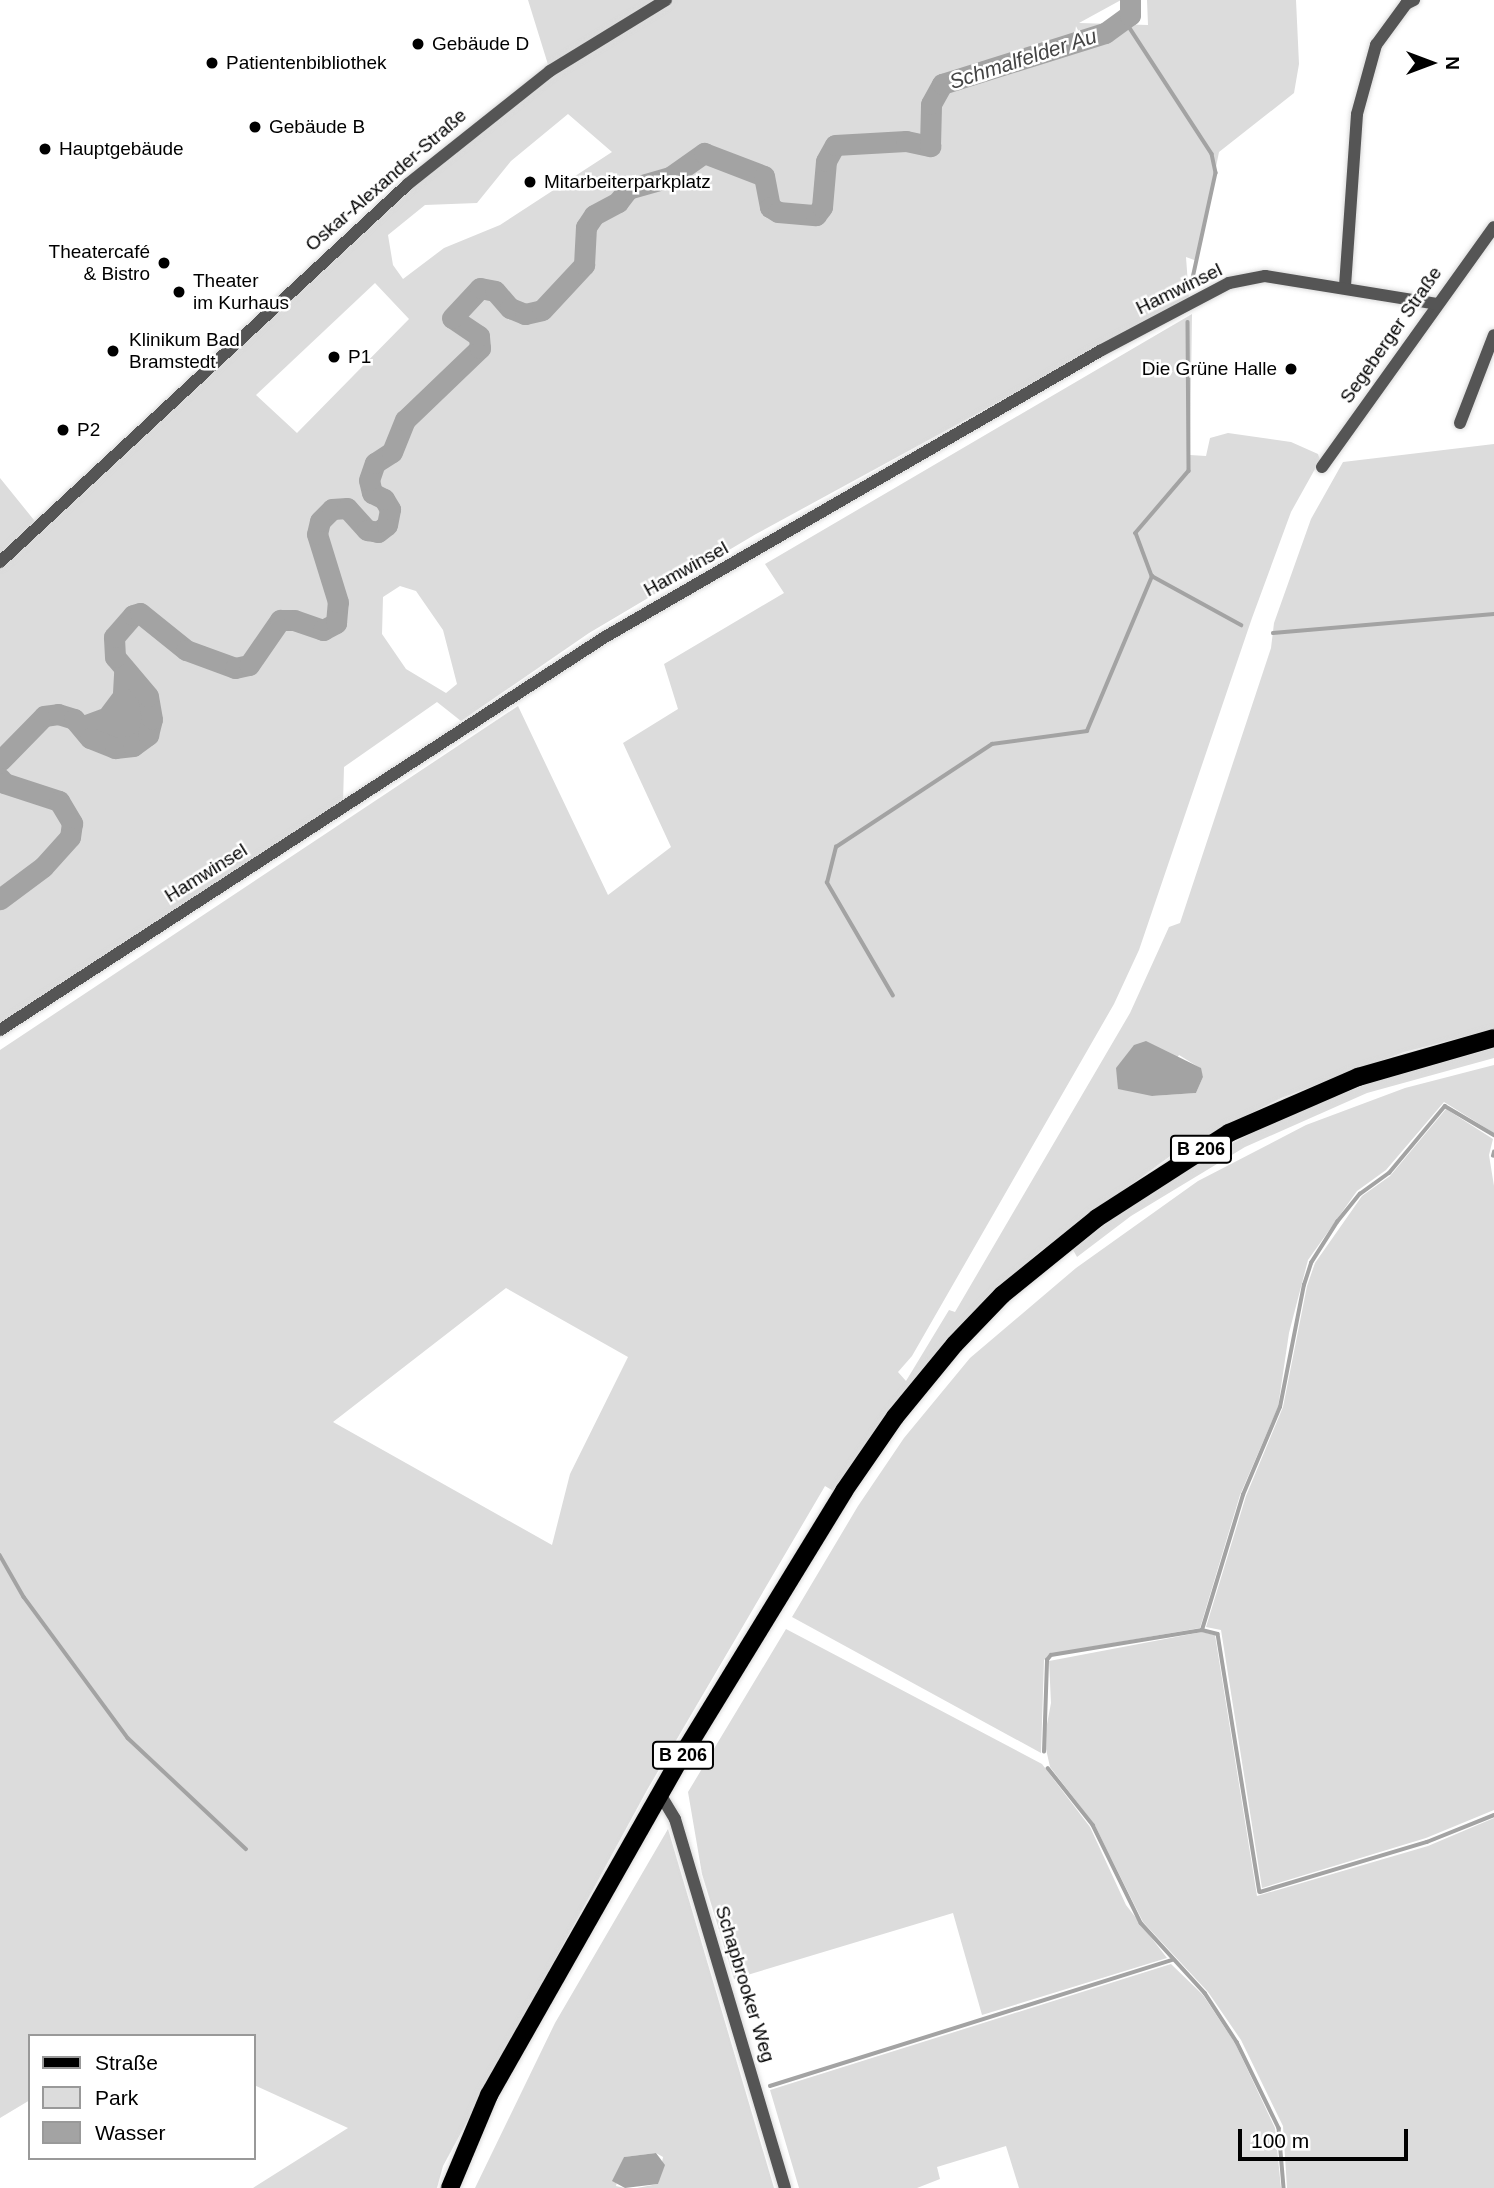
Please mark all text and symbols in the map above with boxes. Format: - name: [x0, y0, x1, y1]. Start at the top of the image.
- water label: Schmalfelder Au: [946, 23, 1100, 95]
- north arrow: [1396, 28, 1466, 98]
- place label: Gebäude D: [432, 33, 529, 55]
- marker: Gebäude D: [410, 36, 426, 52]
- place label: Patientenbibliothek: [226, 52, 387, 74]
- marker: Patientenbibliothek: [204, 55, 220, 71]
- text: N: [1442, 56, 1463, 70]
- street label: Oskar-Alexander-Straße: [301, 104, 471, 256]
- place label: Gebäude B: [269, 116, 365, 138]
- marker: Gebäude B: [247, 119, 263, 135]
- place label: Hauptgebäude: [59, 138, 184, 160]
- marker: Hauptgebäude: [37, 141, 53, 157]
- place label: Mitarbeiterparkplatz: [544, 171, 711, 193]
- marker: Mitarbeiterparkplatz: [522, 174, 538, 190]
- place label: Theatercafé & Bistro: [49, 241, 150, 285]
- marker: Theatercafé & Bistro: [156, 255, 172, 271]
- street label: Hamwinsel: [1132, 258, 1226, 320]
- street label: Segeberger Straße: [1335, 262, 1447, 408]
- place label: Theater im Kurhaus: [193, 270, 289, 314]
- marker: Theater im Kurhaus: [171, 284, 187, 300]
- place label: Klinikum Bad Bramstedt: [129, 329, 240, 373]
- marker: Klinikum Bad Bramstedt: [103, 341, 123, 361]
- place label: P1: [348, 346, 371, 368]
- marker: P1: [326, 349, 342, 365]
- place label: Die Grüne Halle: [1142, 358, 1277, 380]
- marker: Die Grüne Halle: [1283, 361, 1299, 377]
- place label: P2: [77, 419, 100, 441]
- marker: P2: [55, 422, 71, 438]
- street label: Hamwinsel: [640, 537, 732, 601]
- street label: Hamwinsel: [161, 839, 251, 907]
- road number: B 206: [1170, 1134, 1232, 1164]
- road number: B 206: [652, 1740, 714, 1770]
- street label: Schapbrooker Weg: [710, 1903, 780, 2065]
- legend: [28, 2034, 256, 2160]
- text: Straße: [95, 2051, 158, 2074]
- text: Park: [95, 2086, 138, 2109]
- scale bar: [1242, 2114, 1412, 2158]
- text: Wasser: [95, 2121, 165, 2144]
- text: 100 m: [1251, 2129, 1309, 2152]

